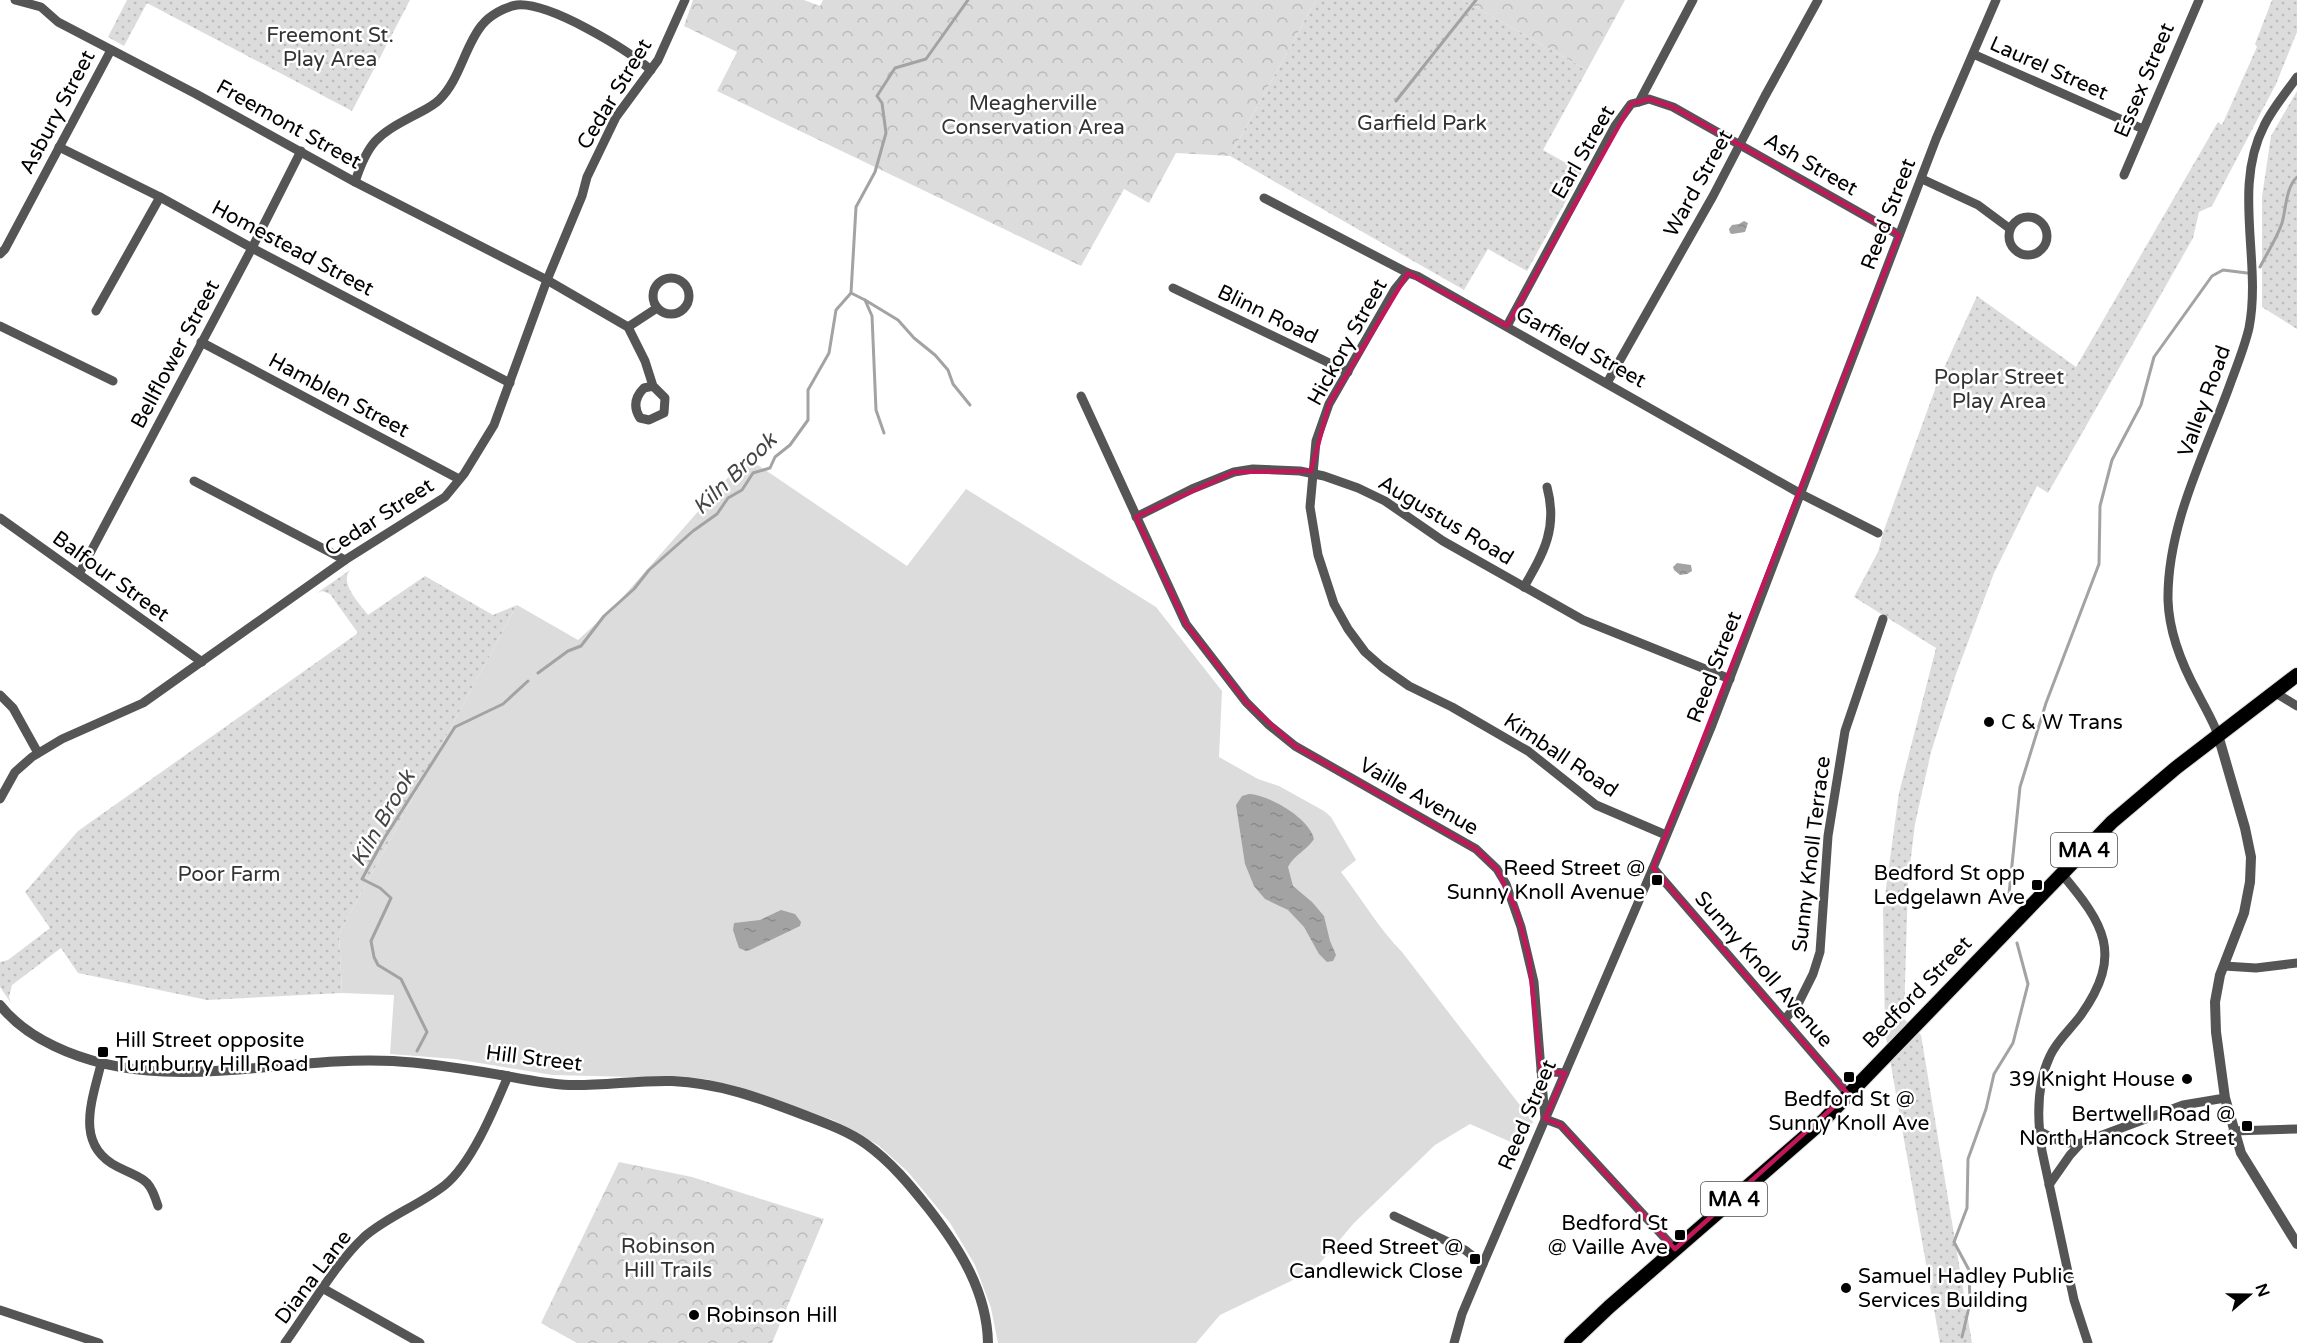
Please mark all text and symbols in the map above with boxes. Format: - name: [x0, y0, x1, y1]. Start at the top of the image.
- street label: Essex Street: [2109, 19, 2180, 141]
- park label: Freemont St. Play Area: [266, 23, 394, 72]
- street label: Laurel Street: [1986, 31, 2112, 106]
- street label: Cedar Street: [572, 34, 657, 154]
- street label: Asbury Street: [14, 46, 101, 178]
- street label: Freemont Street: [212, 74, 366, 175]
- park label: Meagherville Conservation Area: [941, 91, 1125, 140]
- street label: Earl Street: [1547, 101, 1620, 203]
- park label: Garfield Park: [1357, 111, 1487, 136]
- street label: Ward Street: [1659, 125, 1738, 241]
- street label: Ash Street: [1759, 128, 1862, 201]
- street label: Reed Street: [1856, 155, 1921, 273]
- street label: Homestead Street: [208, 195, 378, 302]
- street label: Hickory Street: [1302, 275, 1393, 410]
- street label: Bellflower Street: [126, 276, 225, 433]
- street label: Blinn Road: [1213, 279, 1322, 350]
- street label: Garfield Street: [1511, 301, 1650, 394]
- street label: Valley Road: [2173, 342, 2236, 460]
- street label: Hamblen Street: [264, 348, 413, 443]
- park label: Poplar Street Play Area: [1934, 365, 2064, 414]
- water label: Kiln Brook: [687, 426, 784, 520]
- street label: Augustus Road: [1374, 470, 1518, 571]
- street label: Cedar Street: [320, 473, 438, 562]
- street label: Balfour Street: [48, 526, 174, 627]
- street label: Reed Street: [1682, 608, 1747, 726]
- street label: Kimball Road: [1499, 708, 1623, 803]
- place label: C & W Trans: [2001, 710, 2123, 735]
- marker: C & W Trans: [1982, 715, 1996, 729]
- street label: Vaille Avenue: [1355, 752, 1483, 841]
- street label: Sunny Knoll Terrace: [1787, 754, 1836, 954]
- water label: Kiln Brook: [345, 764, 422, 871]
- road number: MA 4: [2051, 833, 2117, 867]
- place label: Reed Street @ Sunny Knoll Avenue: [1447, 856, 1645, 905]
- place label: Bedford St opp Ledgelawn Ave: [1873, 861, 2025, 910]
- park label: Poor Farm: [177, 862, 281, 887]
- marker: Reed Street @ Sunny Knoll Avenue: [1650, 873, 1664, 887]
- marker: Bedford St opp Ledgelawn Ave: [2030, 878, 2044, 892]
- street label: Sunny Knoll Avenue: [1689, 886, 1838, 1052]
- street label: Bedford Street: [1858, 931, 1977, 1054]
- place label: Hill Street opposite Turnburry Hill Road: [115, 1028, 309, 1077]
- street label: Hill Street: [484, 1040, 584, 1077]
- marker: Hill Street opposite Turnburry Hill Road: [96, 1045, 110, 1059]
- street label: Reed Street: [1493, 1056, 1562, 1174]
- place label: 39 Knight House: [2009, 1067, 2175, 1092]
- marker: Bedford St @ Sunny Knoll Ave: [1842, 1070, 1856, 1084]
- marker: 39 Knight House: [2180, 1072, 2194, 1086]
- place label: Bedford St @ Sunny Knoll Ave: [1769, 1087, 1930, 1136]
- place label: Bertwell Road @ North Hancock Street: [2019, 1102, 2235, 1151]
- marker: Bertwell Road @ North Hancock Street: [2240, 1119, 2254, 1133]
- road number: MA 4: [1701, 1182, 1767, 1216]
- place label: Bedford St @ Vaille Ave: [1548, 1211, 1668, 1260]
- street label: Diana Lane: [270, 1225, 357, 1329]
- marker: Bedford St @ Vaille Ave: [1673, 1228, 1687, 1242]
- park label: Robinson Hill Trails: [621, 1234, 715, 1283]
- place label: Reed Street @ Candlewick Close: [1289, 1235, 1463, 1284]
- marker: Reed Street @ Candlewick Close: [1468, 1252, 1482, 1266]
- place label: Samuel Hadley Public Services Building: [1858, 1264, 2074, 1313]
- north arrow: [2219, 1265, 2279, 1325]
- marker: Samuel Hadley Public Services Building: [1839, 1281, 1853, 1295]
- text: N: [2251, 1281, 2274, 1300]
- place label: Robinson Hill: [706, 1303, 837, 1328]
- marker: Robinson Hill: [687, 1308, 701, 1322]

